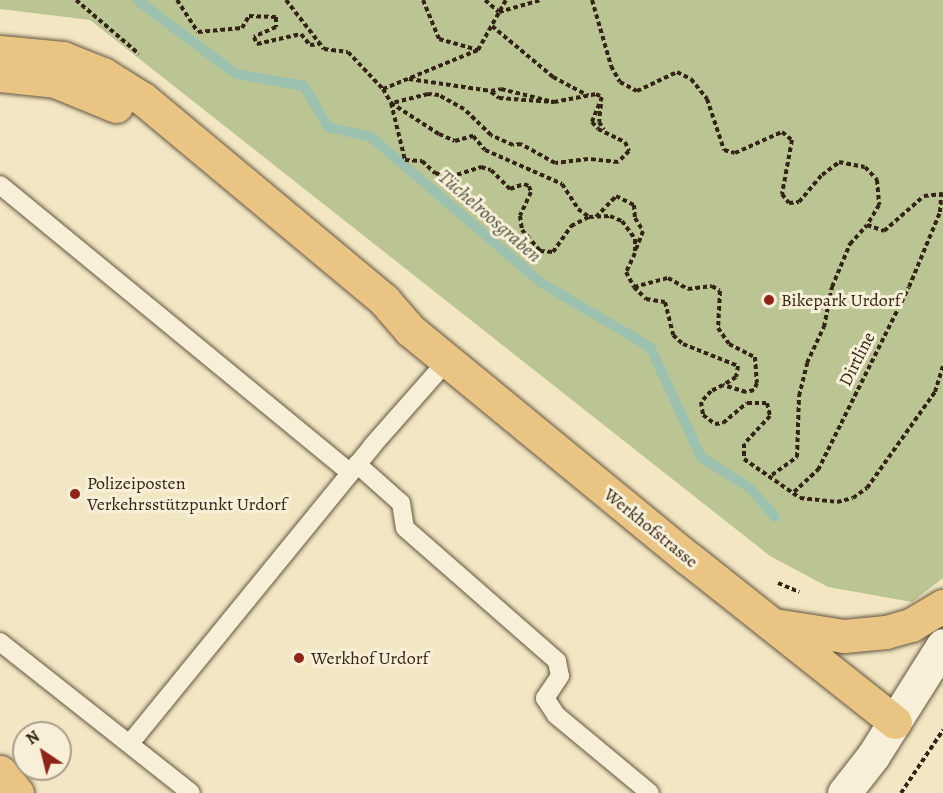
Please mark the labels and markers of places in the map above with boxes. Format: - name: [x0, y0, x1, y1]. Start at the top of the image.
- place label: Bikepark Urdorf: [781, 289, 901, 311]
- marker: Bikepark Urdorf: [762, 293, 776, 307]
- place label: Polizeiposten Verkehrsstützpunkt Urdorf: [87, 473, 287, 516]
- marker: Polizeiposten Verkehrsstützpunkt Urdorf: [68, 487, 82, 501]
- place label: Werkhof Urdorf: [311, 647, 428, 669]
- marker: Werkhof Urdorf: [292, 651, 306, 665]

